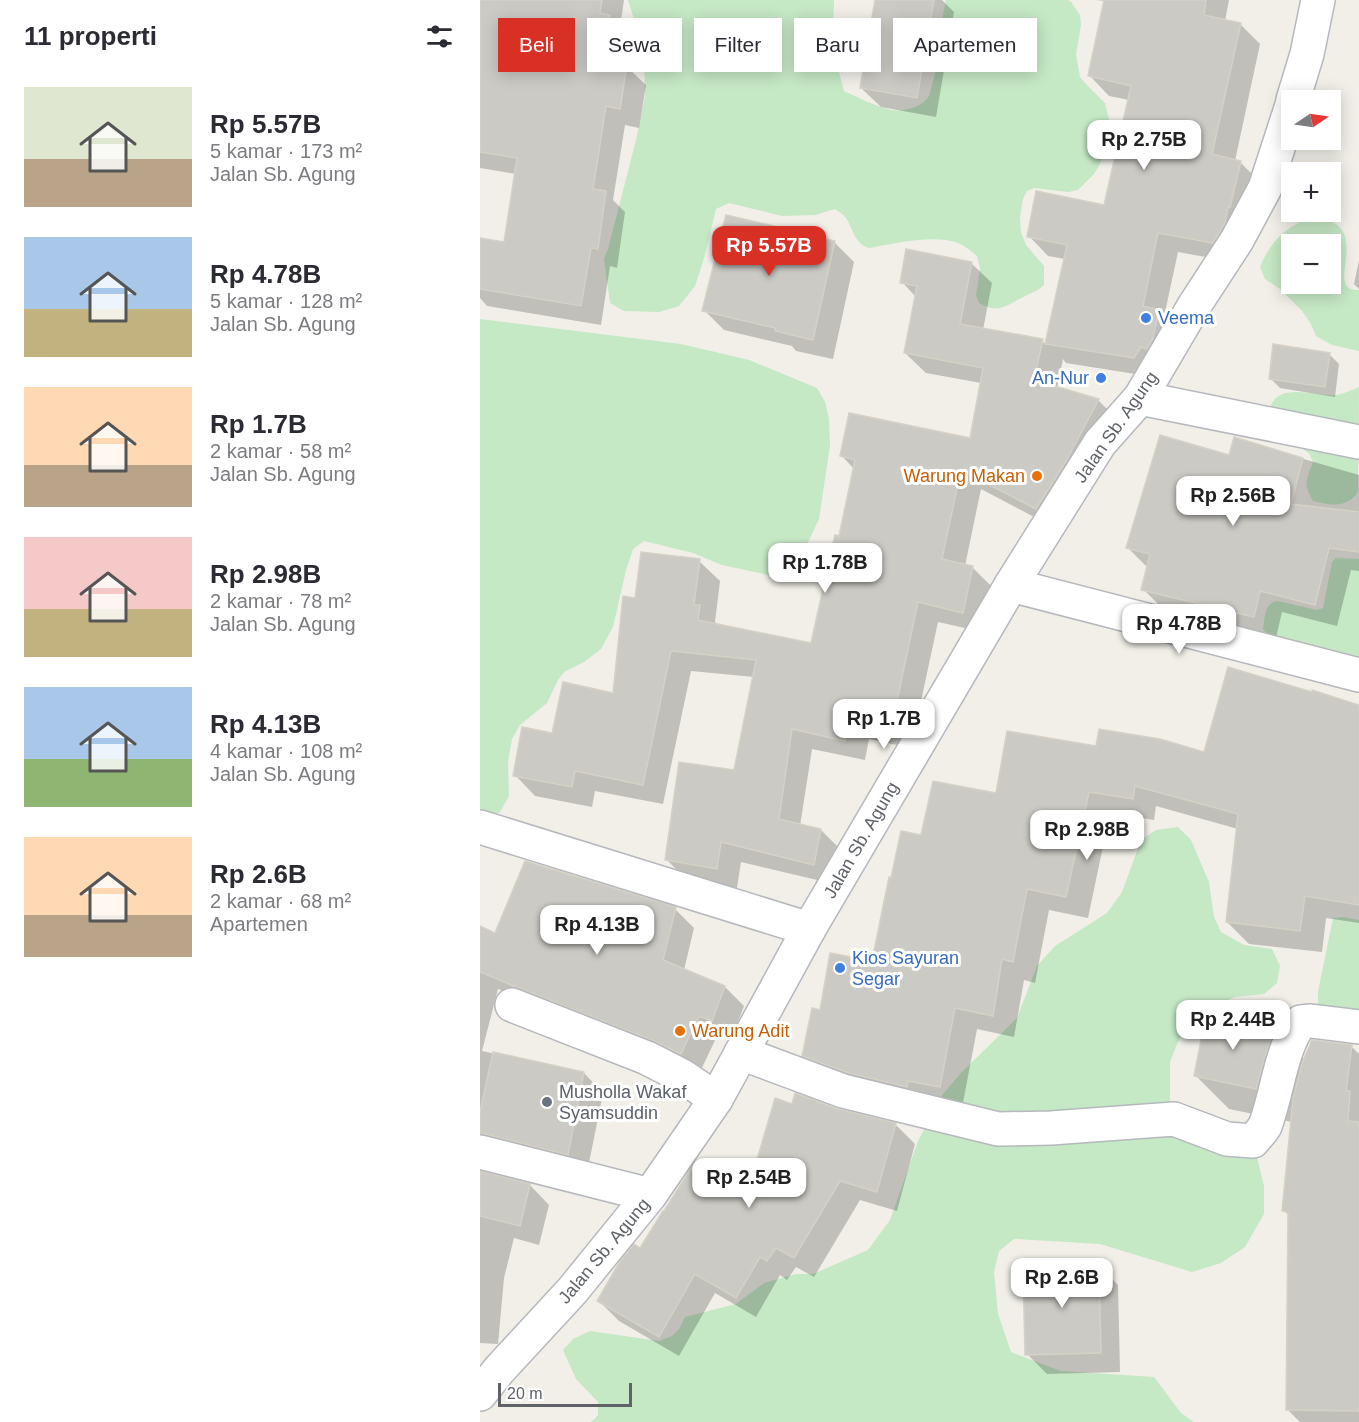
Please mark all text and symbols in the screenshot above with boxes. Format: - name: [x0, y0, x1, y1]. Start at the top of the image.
- chip: Beli: [498, 18, 575, 72]
- chip: Sewa: [587, 18, 682, 72]
- chip: Filter: [694, 18, 782, 72]
- chip: Baru: [794, 18, 881, 72]
- chip: Apartemen: [893, 18, 1037, 72]
- icon: filters: [423, 20, 456, 53]
- text: 11 properti: [24, 21, 157, 51]
- north arrow: [1281, 90, 1341, 150]
- map controls: [1281, 90, 1341, 294]
- text: Rp 5.57B: [210, 109, 321, 139]
- icon: home: [72, 111, 144, 183]
- pin: Rp 2.75B: [1082, 120, 1206, 171]
- text: Rp 2.75B: [1101, 128, 1187, 150]
- text: 5 kamar · 173 m²: [210, 140, 362, 162]
- button: +: [1281, 162, 1341, 222]
- text: Jalan Sb. Agung: [210, 163, 356, 185]
- pin: Rp 5.57B: [707, 226, 831, 277]
- text: Rp 5.57B: [726, 234, 812, 256]
- button: −: [1281, 234, 1341, 294]
- text: Rp 4.78B: [210, 259, 321, 289]
- icon: home: [72, 261, 144, 333]
- text: 5 kamar · 128 m²: [210, 290, 362, 312]
- place label: Veema: [1158, 308, 1215, 328]
- marker: Veema: [1139, 311, 1153, 325]
- text: Jalan Sb. Agung: [210, 313, 356, 335]
- place label: An-Nur: [1032, 368, 1089, 388]
- street label: Jalan Sb. Agung: [1070, 368, 1162, 486]
- marker: An-Nur: [1094, 371, 1108, 385]
- text: Rp 1.7B: [210, 409, 307, 439]
- icon: home: [72, 411, 144, 483]
- text: 2 kamar · 58 m²: [210, 440, 351, 462]
- text: Jalan Sb. Agung: [210, 463, 356, 485]
- place label: Warung Makan: [904, 466, 1025, 486]
- marker: Warung Makan: [1030, 469, 1044, 483]
- pin: Rp 2.56B: [1171, 476, 1295, 527]
- text: Rp 2.56B: [1190, 484, 1276, 506]
- pin: Rp 1.78B: [763, 543, 887, 594]
- text: Rp 1.78B: [782, 551, 868, 573]
- text: Rp 2.98B: [210, 559, 321, 589]
- icon: home: [72, 561, 144, 633]
- text: 2 kamar · 78 m²: [210, 590, 351, 612]
- pin: Rp 4.78B: [1117, 604, 1241, 655]
- text: Rp 4.78B: [1136, 612, 1222, 634]
- text: Jalan Sb. Agung: [210, 613, 356, 635]
- pin: Rp 1.7B: [829, 699, 939, 750]
- text: Rp 1.7B: [847, 707, 921, 729]
- text: Rp 4.13B: [210, 709, 321, 739]
- icon: home: [72, 711, 144, 783]
- text: 4 kamar · 108 m²: [210, 740, 362, 762]
- text: Jalan Sb. Agung: [210, 763, 356, 785]
- street label: Jalan Sb. Agung: [820, 778, 902, 902]
- pin: Rp 2.98B: [1025, 810, 1149, 861]
- text: Rp 2.98B: [1044, 818, 1130, 840]
- text: Rp 2.6B: [210, 859, 307, 889]
- icon: home: [72, 861, 144, 933]
- text: 2 kamar · 68 m²: [210, 890, 351, 912]
- pin: Rp 4.13B: [535, 905, 659, 956]
- text: Apartemen: [210, 913, 308, 935]
- text: Rp 4.13B: [554, 913, 640, 935]
- place label: Kios Sayuran Segar: [852, 948, 959, 989]
- marker: Kios Sayuran Segar: [833, 961, 847, 975]
- pin: Rp 2.44B: [1171, 1000, 1295, 1051]
- text: Rp 2.44B: [1190, 1008, 1276, 1030]
- place label: Warung Adit: [692, 1021, 789, 1041]
- marker: Warung Adit: [673, 1024, 687, 1038]
- place label: Musholla Wakaf Syamsuddin: [559, 1082, 687, 1123]
- marker: Musholla Wakaf Syamsuddin: [540, 1095, 554, 1109]
- pin: Rp 2.54B: [687, 1158, 811, 1209]
- text: Rp 2.54B: [706, 1166, 792, 1188]
- street label: Jalan Sb. Agung: [554, 1194, 654, 1308]
- pin: Rp 2.6B: [1007, 1258, 1117, 1309]
- text: Rp 2.6B: [1025, 1266, 1099, 1288]
- scale bar: [498, 1380, 632, 1408]
- text: 20 m: [507, 1385, 543, 1402]

